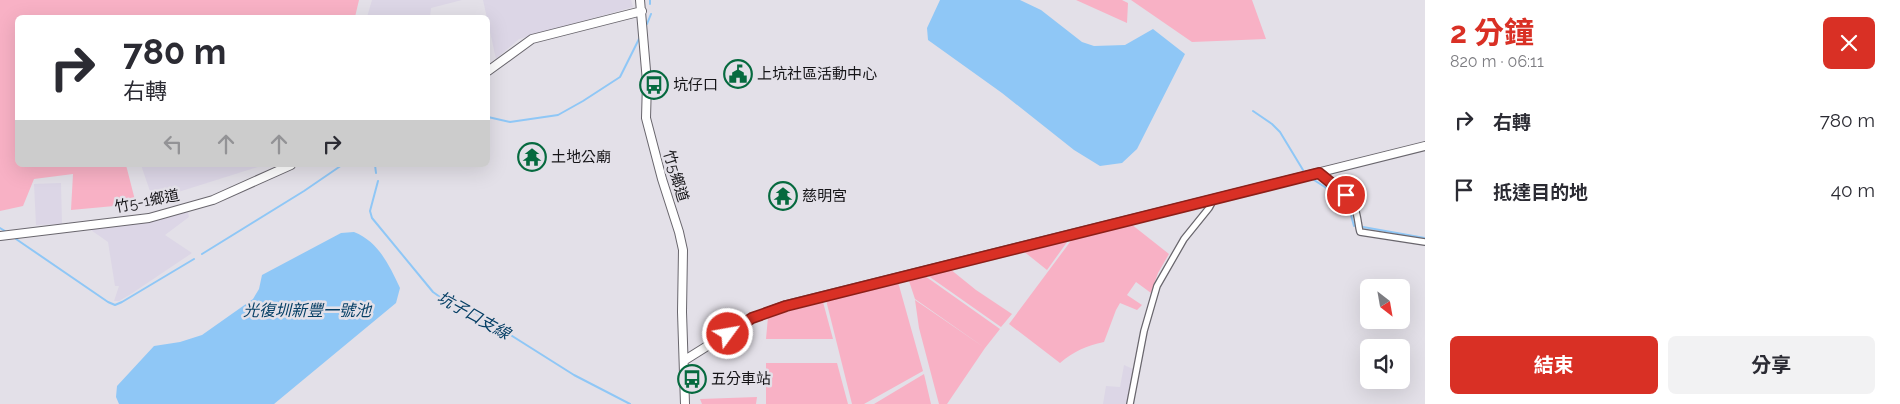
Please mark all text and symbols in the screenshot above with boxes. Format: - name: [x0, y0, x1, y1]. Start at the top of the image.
- text: 2 分鐘: [1450, 15, 1534, 50]
- button: close: [1823, 17, 1875, 69]
- text: 780 m: [123, 31, 226, 72]
- icon: right: [40, 35, 105, 100]
- text: 820 m · 06:11: [1450, 52, 1544, 71]
- public building icon: 上坑社區活動中心: [723, 59, 753, 89]
- place label: 上坑社區活動中心: [757, 65, 877, 83]
- bus stop icon: 坑仔口: [639, 70, 669, 100]
- place label: 坑仔口: [673, 76, 718, 94]
- text: 右轉: [123, 78, 167, 104]
- icon: right: [1450, 106, 1478, 134]
- text: 780 m: [1820, 109, 1875, 131]
- text: 右轉: [1493, 111, 1531, 133]
- icon: left: [159, 130, 187, 158]
- icon: ahead: [212, 130, 240, 158]
- icon: ahead: [265, 130, 293, 158]
- icon: right: [318, 130, 346, 158]
- temple icon: 土地公廟: [517, 142, 547, 172]
- place label: 土地公廟: [551, 148, 611, 166]
- street label: 竹5鄉道: [660, 148, 692, 204]
- pin: [1325, 174, 1367, 216]
- icon: arrive: [1450, 176, 1478, 204]
- text: 40 m: [1831, 179, 1875, 201]
- temple icon: 慈明宮: [768, 181, 798, 211]
- icon: arrive: [1332, 181, 1360, 209]
- text: 抵達目的地: [1493, 181, 1588, 203]
- street label: 竹5-1鄉道: [113, 186, 181, 216]
- place label: 慈明宮: [802, 187, 847, 205]
- north arrow: [1360, 279, 1410, 329]
- map controls: [1360, 279, 1410, 389]
- water label: 坑子口支線: [434, 288, 515, 344]
- water label: 光復圳新豐一號池: [243, 301, 373, 320]
- position arrow: [701, 307, 753, 359]
- button: 結束: [1450, 336, 1658, 394]
- button: 分享: [1668, 336, 1875, 394]
- button: sound: [1360, 339, 1410, 389]
- bus stop icon: 五分車站: [677, 364, 707, 394]
- place label: 五分車站: [711, 370, 771, 388]

